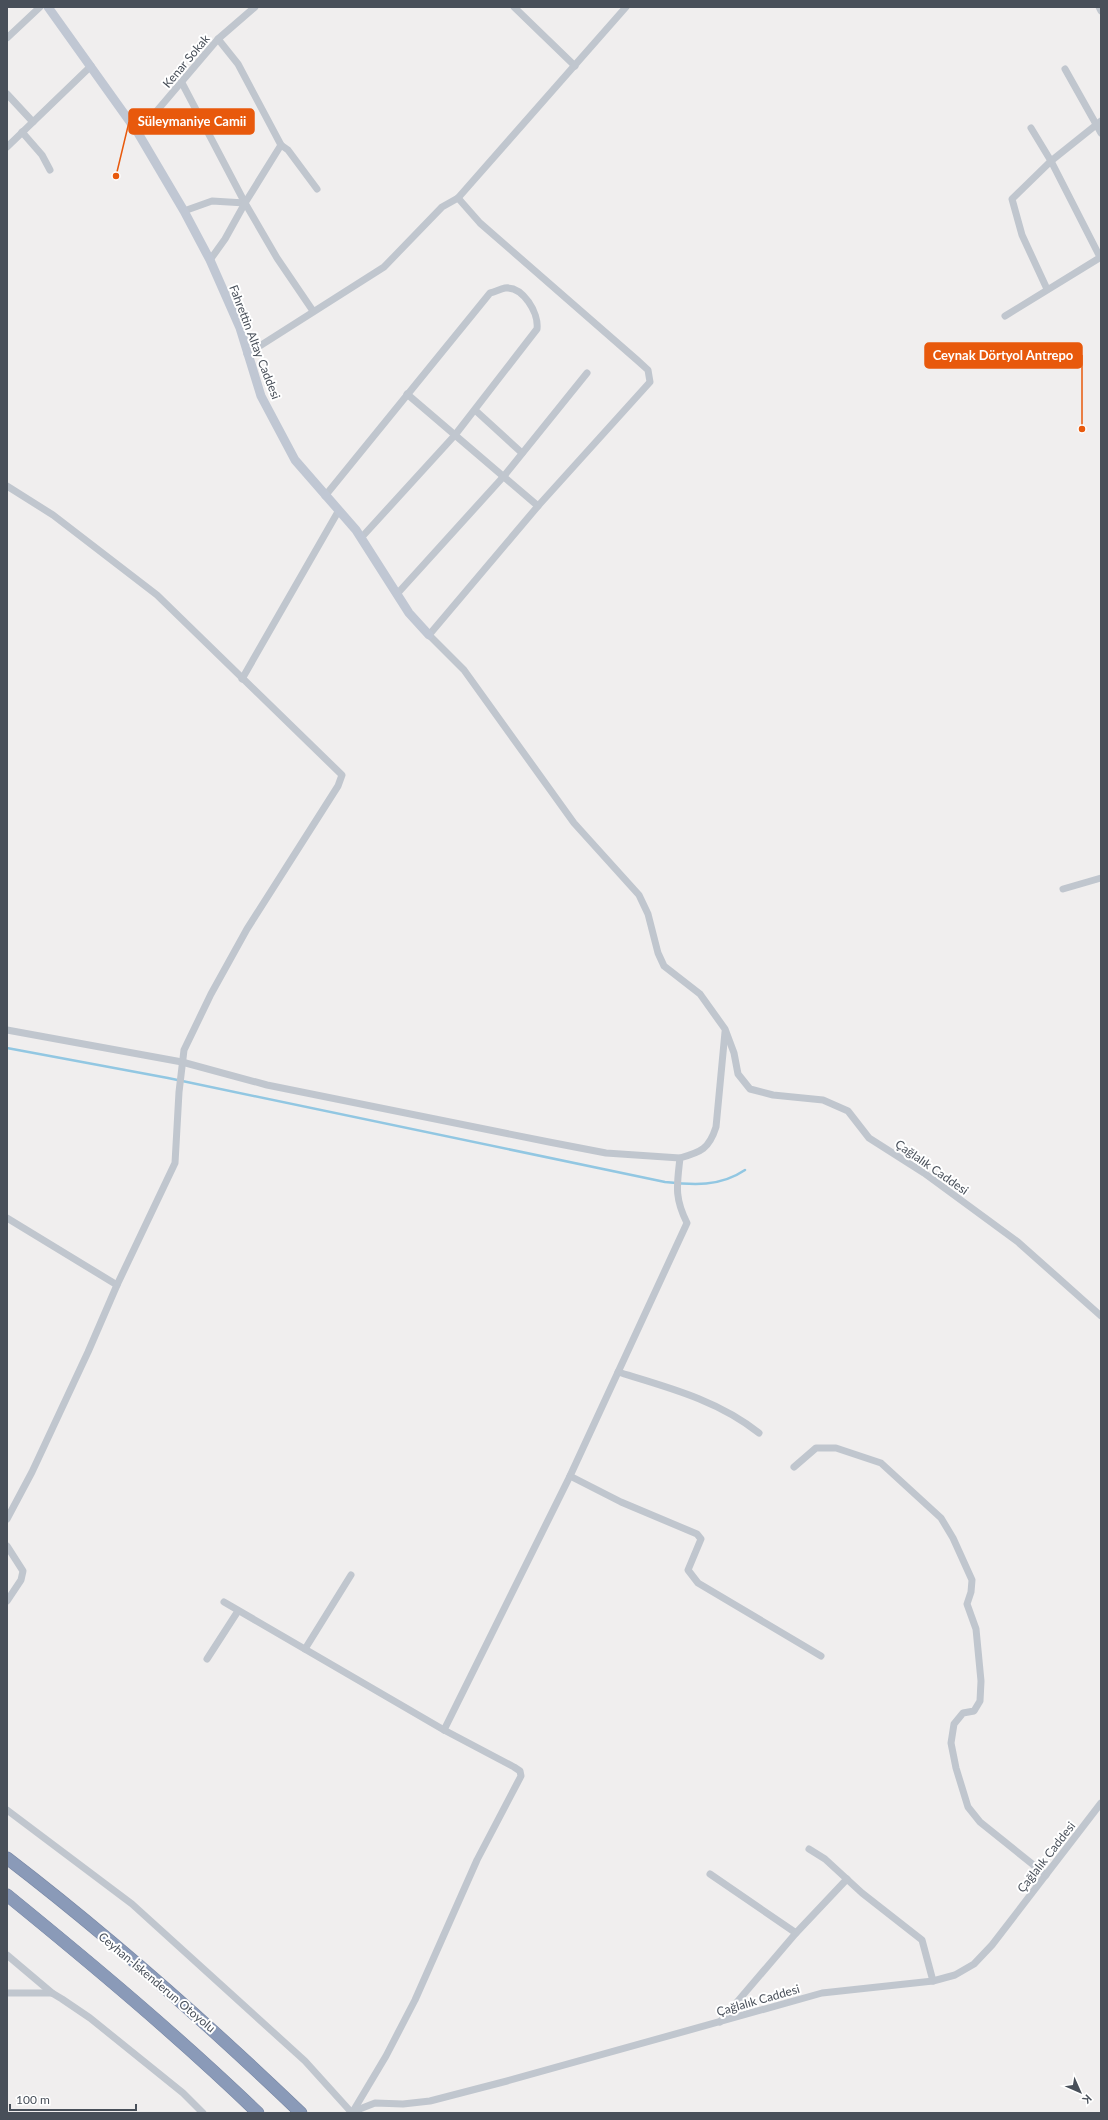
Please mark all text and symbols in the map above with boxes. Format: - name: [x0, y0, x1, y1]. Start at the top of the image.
- street label: Kenar Sokak: [159, 31, 213, 91]
- callout: Süleymaniye Camii: [129, 109, 254, 134]
- text: Süleymaniye Camii: [138, 113, 246, 129]
- street label: Fahrettin Altay Caddesi: [226, 283, 284, 401]
- callout: Ceynak Dörtyol Antrepo: [925, 343, 1082, 368]
- text: Ceynak Dörtyol Antrepo: [933, 347, 1074, 363]
- street label: Çağlalık Caddesi: [893, 1136, 972, 1198]
- street label: Çağlalık Caddesi: [1014, 1819, 1078, 1895]
- street label: Ceyhan-İskenderun Otoyolu: [96, 1929, 218, 2035]
- street label: Çağlalık Caddesi: [715, 1981, 801, 2019]
- north arrow: [1060, 2072, 1100, 2112]
- scale bar: [10, 2086, 136, 2112]
- text: 100 m: [16, 2092, 50, 2107]
- text: K: [1080, 2092, 1095, 2107]

